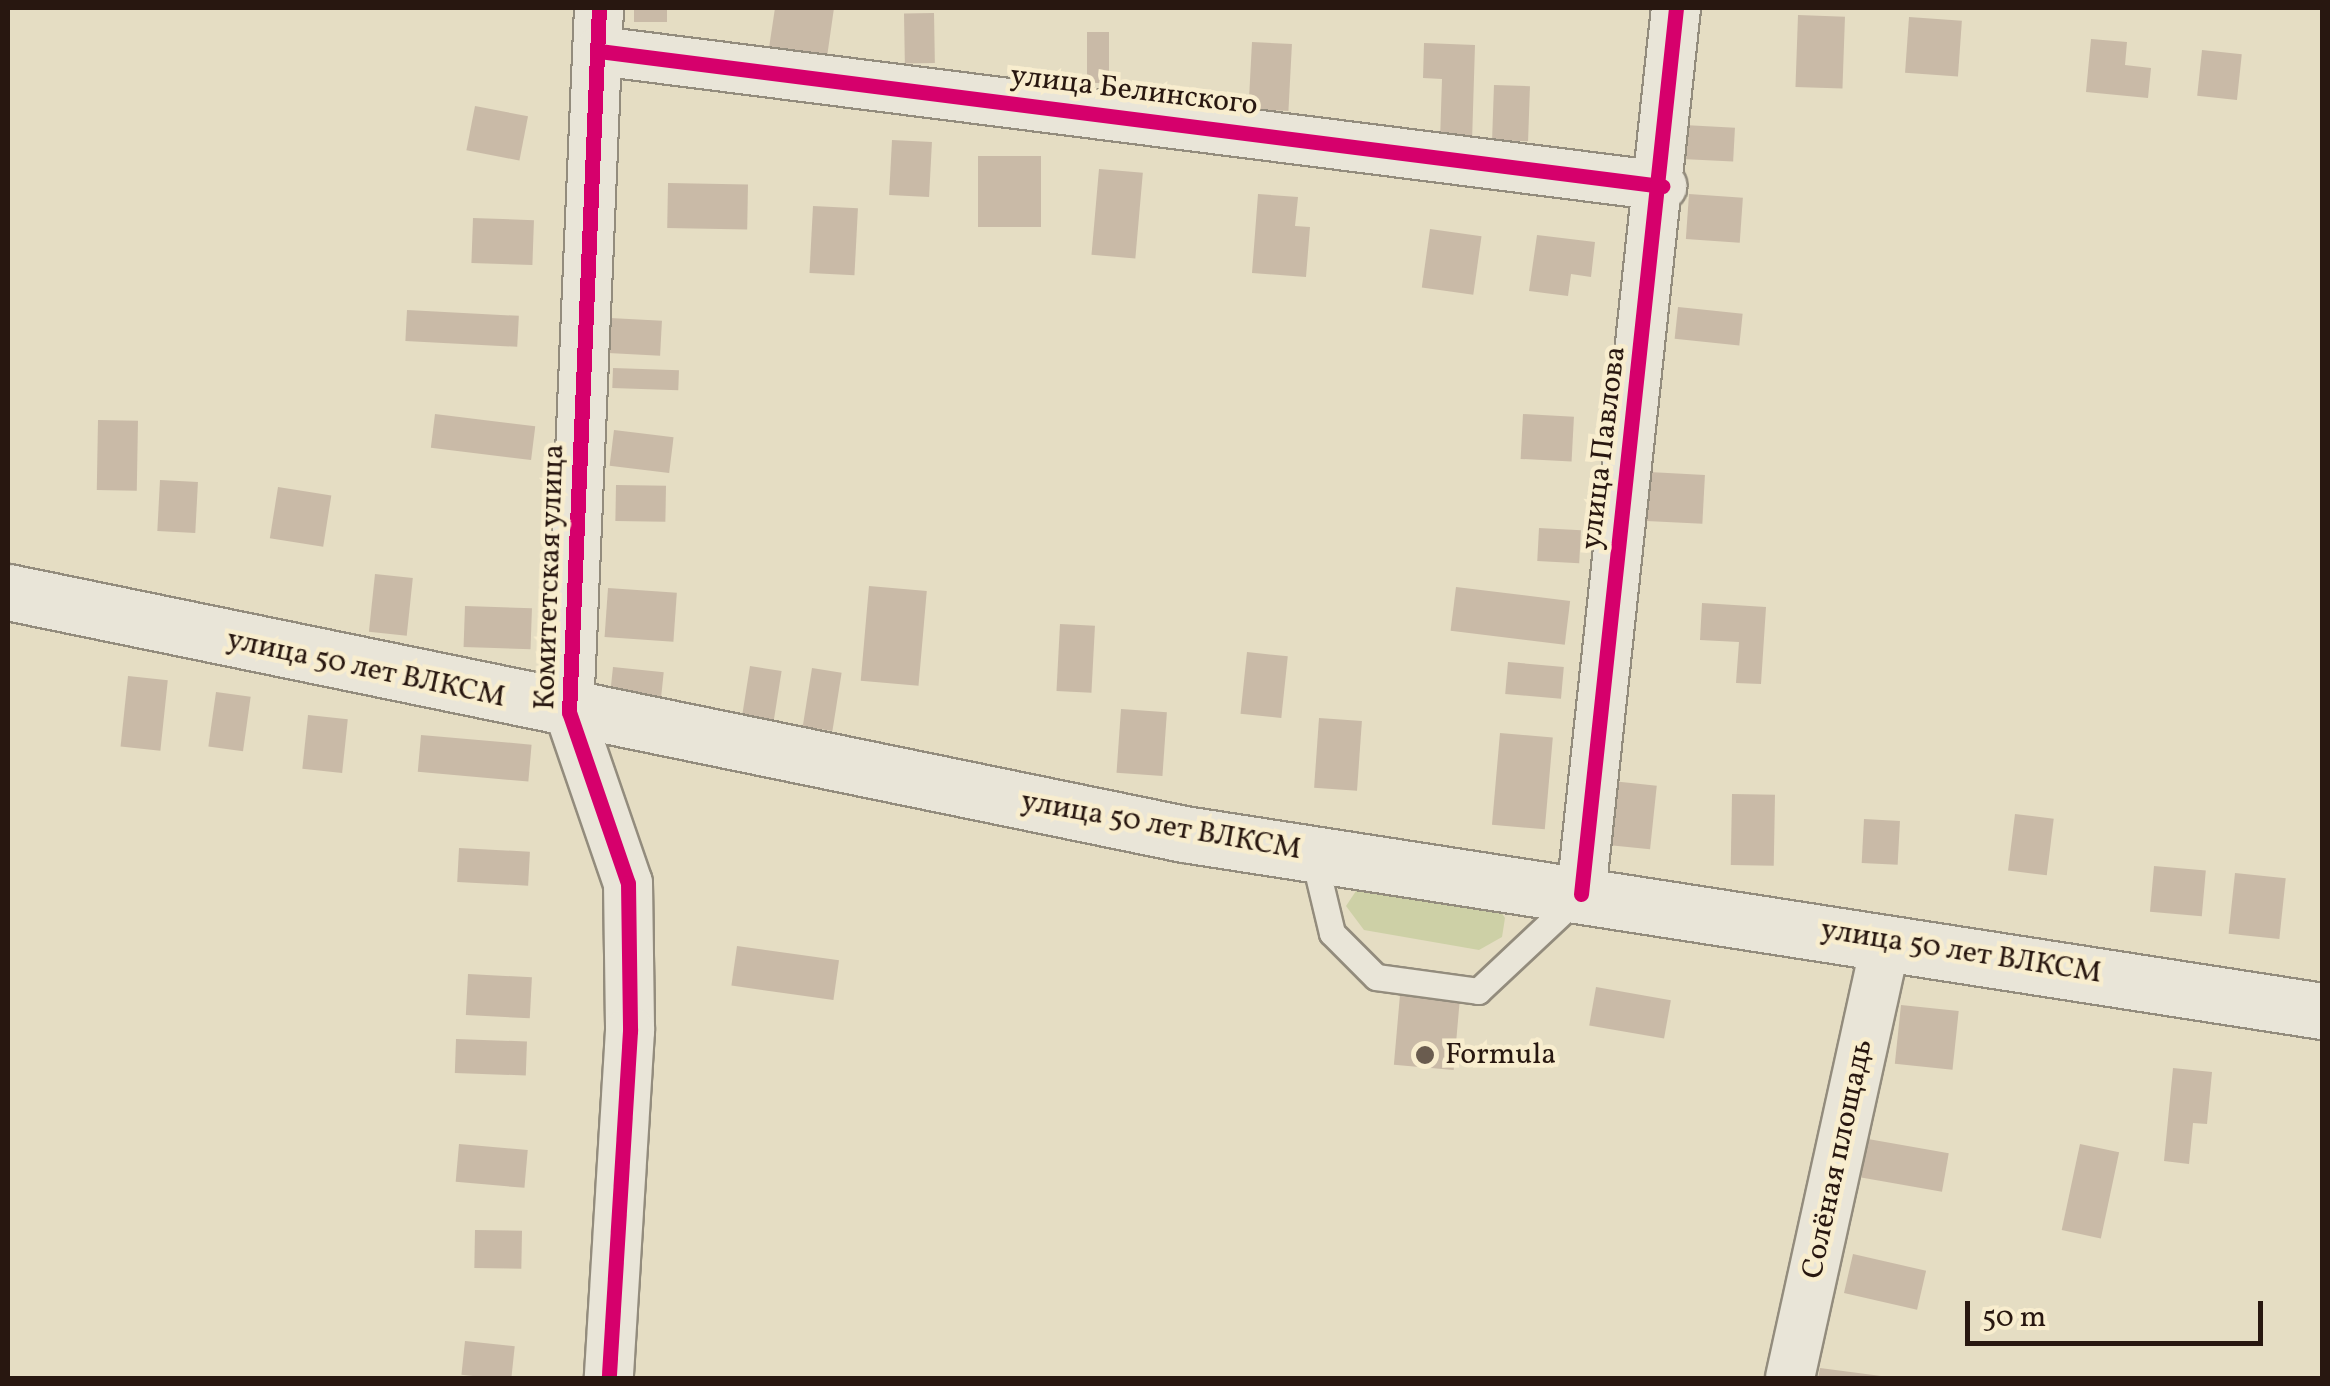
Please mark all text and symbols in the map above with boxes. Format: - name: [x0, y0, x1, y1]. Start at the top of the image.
- street label: улица Белинского: [1008, 58, 1260, 124]
- street label: улица Павлова: [1574, 344, 1634, 552]
- street label: Комитетская улица: [527, 443, 573, 711]
- street label: улица 50 лет ВЛКСМ: [223, 622, 509, 716]
- street label: улица 50 лет ВЛКСМ: [1018, 784, 1304, 868]
- street label: улица 50 лет ВЛКСМ: [1818, 912, 2104, 992]
- street label: Солёная площадь: [1795, 1036, 1881, 1282]
- place label: Formula: [1445, 1037, 1556, 1073]
- marker: Formula: [1414, 1044, 1436, 1066]
- scale bar: [1970, 1281, 2268, 1343]
- text: 50 m: [1982, 1297, 2046, 1339]

